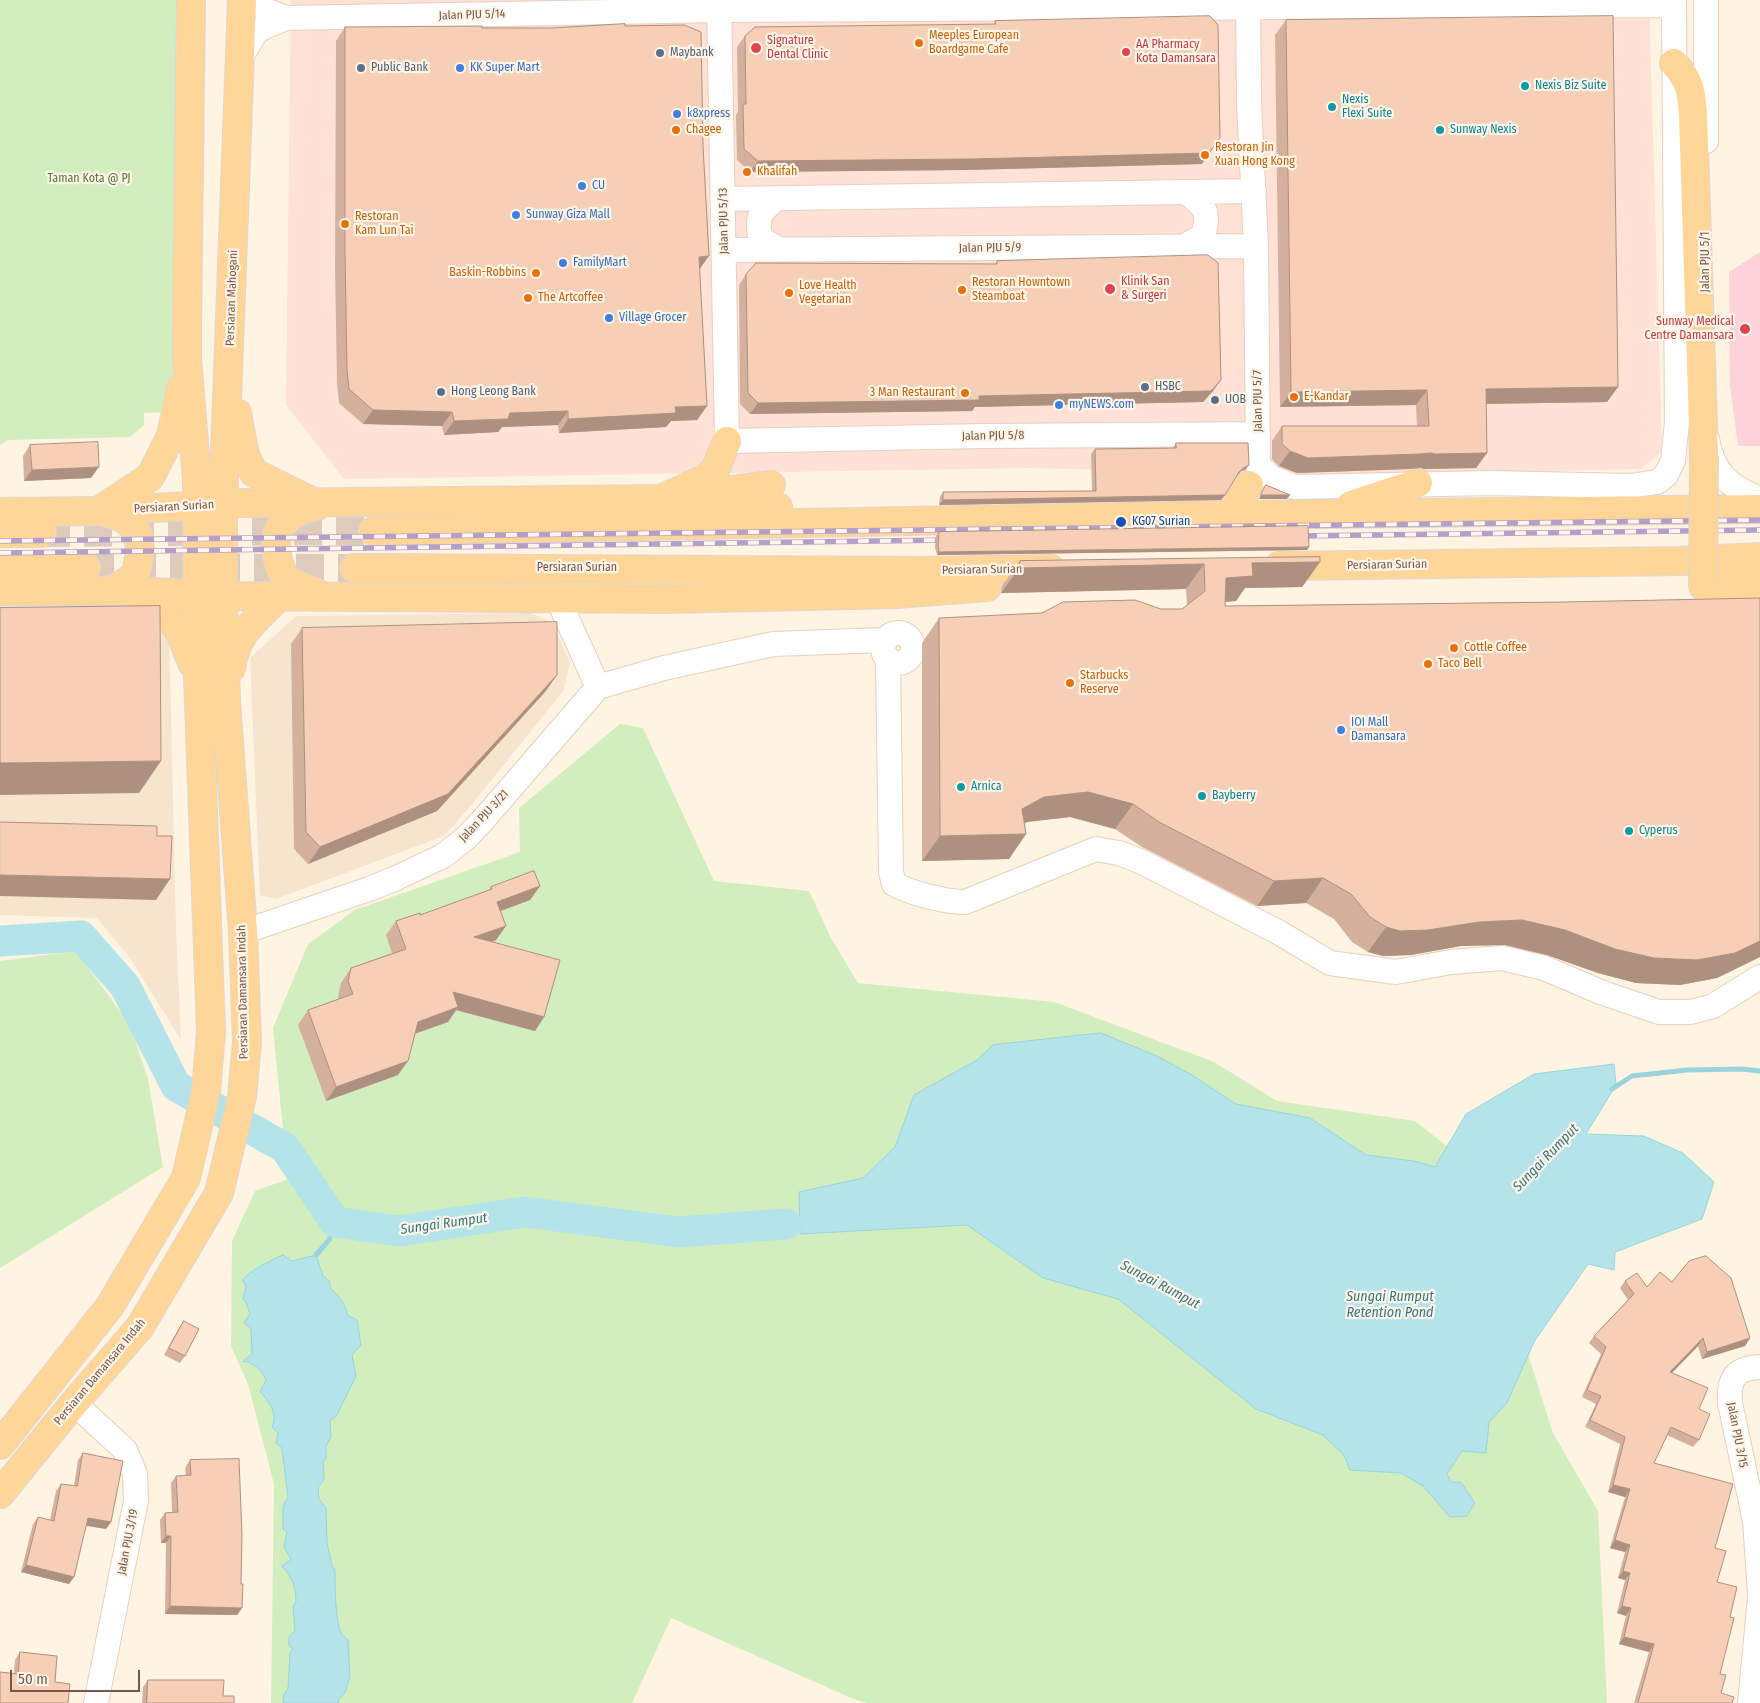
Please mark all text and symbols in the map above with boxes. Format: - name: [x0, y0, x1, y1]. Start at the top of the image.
- street label: Jalan PJU 5/14: [438, 7, 506, 23]
- place label: Meeples European Boardgame Cafe: [929, 29, 1019, 57]
- place label: Signature Dental Clinic: [767, 34, 828, 62]
- marker: Meeples European Boardgame Cafe: [913, 37, 925, 49]
- place label: AA Pharmacy Kota Damansara: [1136, 38, 1216, 66]
- marker: Signature Dental Clinic: [749, 41, 763, 55]
- place label: Maybank: [670, 46, 714, 60]
- marker: AA Pharmacy Kota Damansara: [1120, 46, 1132, 58]
- marker: Maybank: [654, 47, 666, 59]
- place label: Public Bank: [371, 61, 428, 75]
- place label: KK Super Mart: [470, 61, 540, 75]
- marker: Public Bank: [355, 62, 367, 74]
- marker: KK Super Mart: [454, 62, 466, 74]
- place label: Nexis Biz Suite: [1535, 79, 1606, 93]
- marker: Nexis Biz Suite: [1519, 80, 1531, 92]
- place label: Nexis Flexi Suite: [1342, 93, 1392, 121]
- marker: Nexis Flexi Suite: [1326, 101, 1338, 113]
- place label: k8xpress: [687, 107, 730, 121]
- marker: k8xpress: [671, 108, 683, 120]
- place label: Chagee: [686, 123, 721, 137]
- place label: Sunway Nexis: [1450, 123, 1517, 137]
- marker: Chagee: [670, 124, 682, 136]
- marker: Sunway Nexis: [1434, 124, 1446, 136]
- place label: Restoran Jin Xuan Hong Kong: [1215, 141, 1295, 169]
- marker: Restoran Jin Xuan Hong Kong: [1199, 149, 1211, 161]
- place label: Khalifah: [757, 165, 797, 179]
- marker: Khalifah: [741, 166, 753, 178]
- park label: Taman Kota @ PJ: [47, 172, 131, 186]
- place label: CU: [592, 179, 605, 193]
- marker: CU: [576, 180, 588, 192]
- street label: Jalan PJU 5/13: [716, 188, 732, 254]
- place label: Sunway Giza Mall: [526, 208, 610, 222]
- marker: Sunway Giza Mall: [510, 209, 522, 221]
- place label: Restoran Kam Lun Tai: [355, 210, 414, 238]
- marker: Restoran Kam Lun Tai: [339, 218, 351, 230]
- street label: Jalan PJU 5/1: [1699, 231, 1713, 293]
- street label: Jalan PJU 5/9: [959, 240, 1021, 256]
- street label: Persiaran Mahogani: [223, 250, 241, 346]
- place label: FamilyMart: [573, 256, 627, 270]
- marker: FamilyMart: [557, 257, 569, 269]
- place label: Baskin-Robbins: [449, 266, 526, 280]
- marker: Baskin-Robbins: [530, 267, 542, 279]
- place label: Klinik San & Surgeri: [1121, 275, 1169, 303]
- place label: Restoran Howntown Steamboat: [972, 276, 1070, 304]
- place label: Love Health Vegetarian: [799, 279, 857, 307]
- marker: Klinik San & Surgeri: [1103, 282, 1117, 296]
- marker: Restoran Howntown Steamboat: [956, 284, 968, 296]
- marker: Love Health Vegetarian: [783, 287, 795, 299]
- place label: The Artcoffee: [538, 291, 603, 305]
- marker: The Artcoffee: [522, 292, 534, 304]
- place label: Village Grocer: [619, 311, 686, 325]
- marker: Village Grocer: [603, 312, 615, 324]
- place label: Sunway Medical Centre Damansara: [1645, 315, 1734, 343]
- marker: Sunway Medical Centre Damansara: [1738, 322, 1752, 336]
- street label: Jalan PJU 5/7: [1250, 370, 1266, 432]
- place label: HSBC: [1155, 380, 1181, 394]
- marker: HSBC: [1139, 381, 1151, 393]
- place label: Hong Leong Bank: [451, 385, 536, 399]
- marker: Hong Leong Bank: [435, 386, 447, 398]
- place label: 3 Man Restaurant: [870, 386, 955, 400]
- marker: 3 Man Restaurant: [959, 387, 971, 399]
- place label: E-Kandar: [1304, 390, 1349, 404]
- marker: E-Kandar: [1288, 391, 1300, 403]
- place label: UOB: [1225, 393, 1246, 407]
- marker: UOB: [1209, 394, 1221, 406]
- place label: myNEWS.com: [1069, 398, 1134, 412]
- marker: myNEWS.com: [1053, 399, 1065, 411]
- street label: Jalan PJU 5/8: [961, 428, 1025, 444]
- street label: Persiaran Surian: [133, 498, 215, 516]
- marker: KG07 Surian: [1114, 515, 1128, 529]
- place label: KG07 Surian: [1132, 515, 1190, 529]
- street label: Persiaran Surian: [1347, 557, 1427, 573]
- street label: Persiaran Surian: [537, 561, 617, 575]
- street label: Persiaran Surian: [942, 562, 1022, 578]
- place label: Cottle Coffee: [1464, 641, 1527, 655]
- marker: Cottle Coffee: [1448, 642, 1460, 654]
- place label: Taco Bell: [1438, 657, 1482, 671]
- marker: Taco Bell: [1422, 658, 1434, 670]
- place label: Starbucks Reserve: [1080, 669, 1128, 697]
- marker: Starbucks Reserve: [1064, 677, 1076, 689]
- place label: IOI Mall Damansara: [1351, 716, 1406, 744]
- marker: IOI Mall Damansara: [1335, 724, 1347, 736]
- place label: Arnica: [971, 780, 1002, 794]
- marker: Arnica: [955, 781, 967, 793]
- street label: Jalan PJU 3/21: [456, 787, 512, 845]
- place label: Bayberry: [1212, 789, 1256, 803]
- marker: Bayberry: [1196, 790, 1208, 802]
- place label: Cyperus: [1639, 824, 1678, 838]
- marker: Cyperus: [1623, 825, 1635, 837]
- street label: Persiaran Damansara Indah: [235, 925, 251, 1059]
- water label: Sungai Rumput: [1510, 1121, 1582, 1195]
- water label: Sungai Rumput: [400, 1210, 488, 1238]
- water label: Sungai Rumput: [1117, 1257, 1203, 1313]
- water label: Sungai Rumput Retention Pond: [1346, 1289, 1434, 1321]
- street label: Persiaran Damansara Indah: [51, 1316, 149, 1428]
- street label: Jalan PJU 3/15: [1724, 1401, 1750, 1469]
- street label: Jalan PJU 3/19: [115, 1508, 141, 1576]
- scale bar: [12, 1660, 142, 1692]
- text: 50 m: [18, 1670, 48, 1688]

